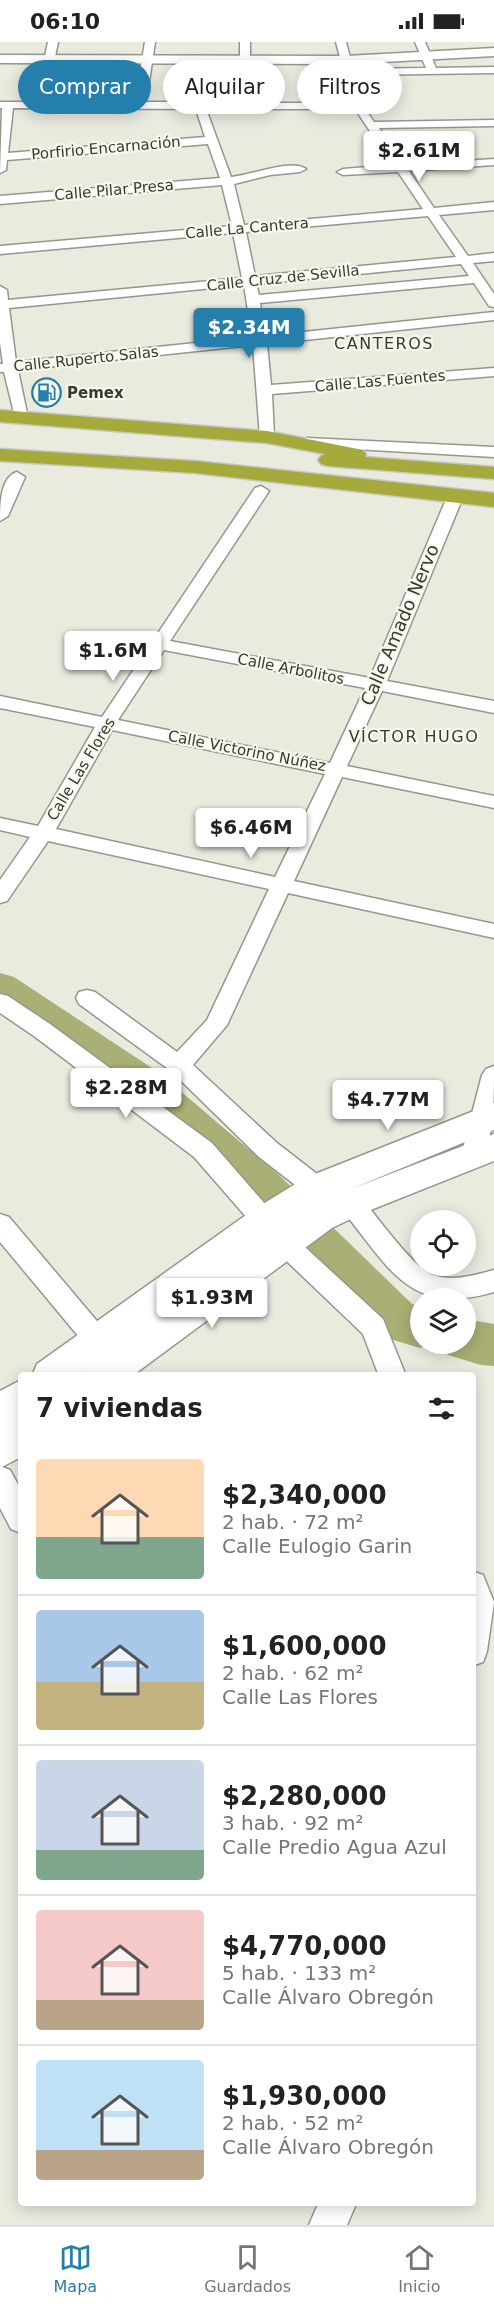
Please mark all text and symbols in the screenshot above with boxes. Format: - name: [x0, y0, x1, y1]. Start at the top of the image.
- text: 06:10: [30, 9, 100, 34]
- chip: Comprar: [18, 60, 151, 114]
- chip: Alquilar: [163, 60, 285, 114]
- chip: Filtros: [297, 60, 402, 114]
- pin: $2.61M: [370, 131, 468, 182]
- street label: Porfirio Encarnación: [31, 133, 181, 163]
- text: $2.61M: [377, 138, 461, 162]
- street label: Calle Pilar Presa: [53, 176, 175, 204]
- street label: Calle La Cantera: [184, 214, 310, 242]
- street label: Calle Cruz de Sevilla: [206, 261, 360, 295]
- pin: $2.34M: [200, 308, 298, 359]
- text: $2.34M: [207, 315, 291, 339]
- district label: CANTEROS: [334, 334, 434, 353]
- street label: Calle Ruperto Salas: [13, 342, 160, 376]
- street label: Calle Las Fuentes: [314, 366, 446, 396]
- fuel station icon: Pemex: [30, 377, 62, 409]
- place label: Pemex: [67, 384, 124, 402]
- street label: Calle Amado Nervo: [356, 541, 443, 709]
- pin: $1.6M: [71, 631, 155, 682]
- text: $1.6M: [78, 638, 148, 662]
- street label: Calle Arbolitos: [236, 650, 346, 688]
- street label: Calle Las Flores: [43, 714, 119, 824]
- street label: Calle Victorino Núñez: [166, 727, 328, 775]
- district label: VÍCTOR HUGO: [349, 727, 479, 746]
- pin: $6.46M: [202, 808, 300, 859]
- text: $6.46M: [209, 815, 293, 839]
- pin: $2.28M: [77, 1068, 175, 1119]
- text: $2.28M: [84, 1075, 168, 1099]
- pin: $4.77M: [339, 1080, 437, 1131]
- text: $4.77M: [346, 1087, 430, 1111]
- map controls: [410, 1210, 476, 1354]
- button: locate: [410, 1210, 476, 1276]
- pin: $1.93M: [163, 1278, 261, 1329]
- text: $1.93M: [170, 1285, 254, 1309]
- button: layers: [410, 1288, 476, 1354]
- icon: filters: [425, 1392, 458, 1425]
- text: 7 viviendas: [36, 1393, 203, 1423]
- text: $2,340,000: [222, 1480, 386, 1510]
- icon: home: [84, 1483, 156, 1555]
- text: 2 hab. · 72 m²: [222, 1510, 363, 1534]
- text: Calle Eulogio Garin: [222, 1534, 412, 1558]
- text: $1,600,000: [222, 1631, 386, 1661]
- icon: home: [84, 1634, 156, 1706]
- text: 2 hab. · 62 m²: [222, 1661, 363, 1685]
- text: Calle Las Flores: [222, 1685, 378, 1709]
- text: $2,280,000: [222, 1781, 386, 1811]
- icon: home: [84, 1784, 156, 1856]
- text: 3 hab. · 92 m²: [222, 1811, 363, 1835]
- text: Calle Predio Agua Azul: [222, 1835, 447, 1859]
- text: $4,770,000: [222, 1931, 386, 1961]
- icon: home: [84, 1934, 156, 2006]
- text: 5 hab. · 133 m²: [222, 1961, 376, 1985]
- text: Calle Álvaro Obregón: [222, 1985, 434, 2009]
- text: $1,930,000: [222, 2081, 386, 2111]
- icon: home: [84, 2084, 156, 2156]
- text: 2 hab. · 52 m²: [222, 2111, 363, 2135]
- text: Calle Álvaro Obregón: [222, 2135, 434, 2159]
- tab: Mapa: [54, 2241, 97, 2296]
- tab: Guardados: [204, 2241, 291, 2296]
- tab: Inicio: [398, 2241, 440, 2296]

